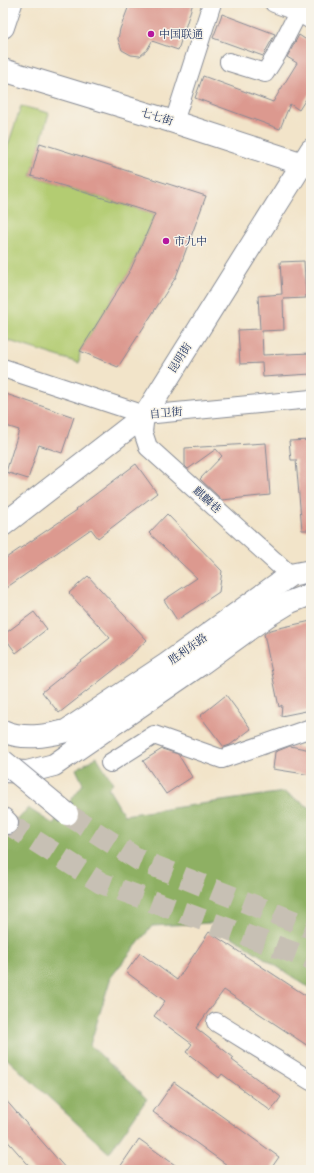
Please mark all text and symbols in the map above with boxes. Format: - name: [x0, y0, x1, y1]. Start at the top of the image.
- place label: 中国联通: [159, 28, 203, 41]
- marker: 中国联通: [146, 29, 156, 39]
- street label: 七七街: [139, 106, 175, 128]
- place label: 市九中: [174, 235, 207, 248]
- marker: 市九中: [161, 236, 171, 246]
- street label: 昆明街: [166, 341, 194, 375]
- street label: 自卫街: [149, 405, 183, 421]
- street label: 麒麟巷: [190, 484, 224, 516]
- street label: 胜利东路: [166, 631, 210, 667]

